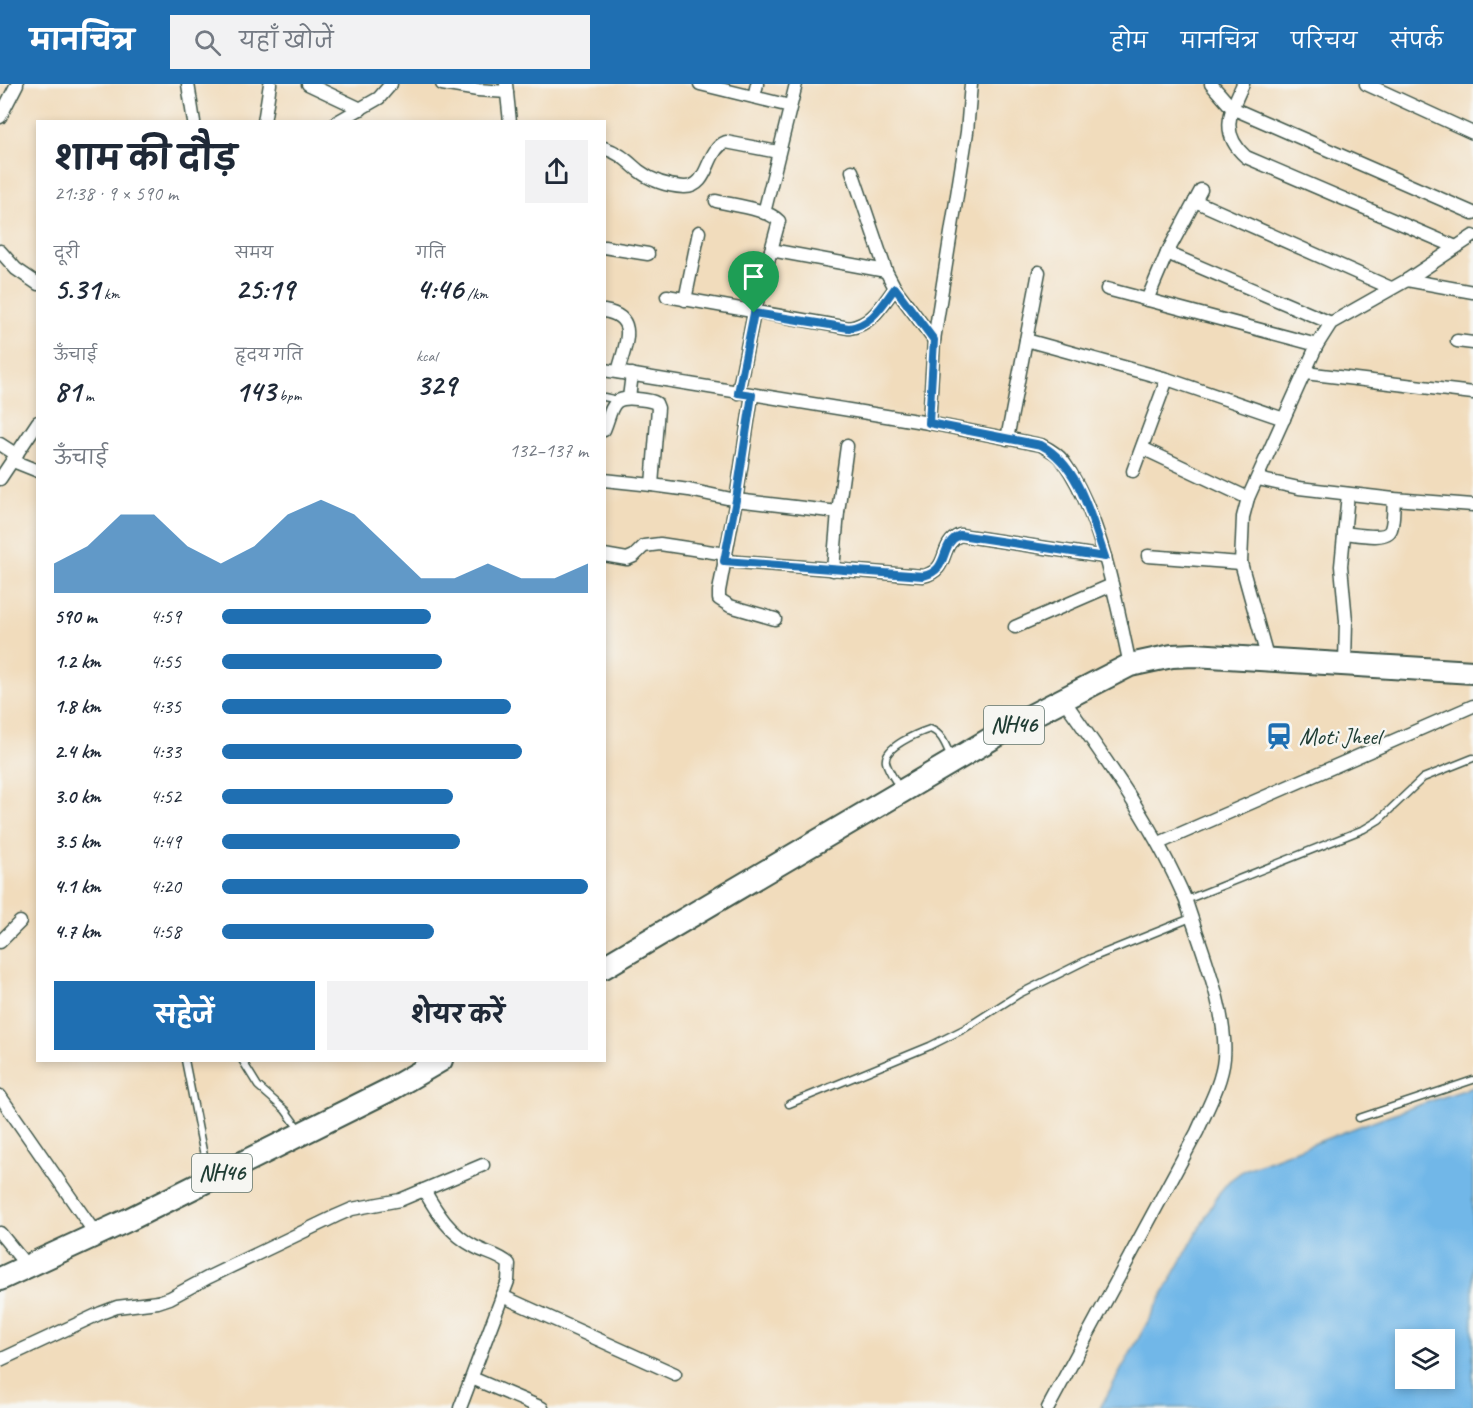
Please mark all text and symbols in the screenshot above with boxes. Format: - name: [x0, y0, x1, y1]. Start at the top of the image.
- search box: [170, 15, 590, 69]
- text: मानचित्र: [30, 23, 134, 58]
- icon: search: [191, 26, 224, 59]
- text: यहाँ खोजें: [239, 27, 333, 55]
- text: होम: [1111, 28, 1148, 54]
- text: मानचित्र: [1181, 28, 1258, 54]
- text: परिचय: [1291, 28, 1357, 54]
- text: संपर्क: [1390, 28, 1443, 54]
- text: शाम की दौड़: [54, 137, 237, 179]
- button: share: [525, 140, 588, 203]
- text: 21:38 · 9 × 590 m: [54, 181, 178, 206]
- text: दूरी: [54, 243, 79, 263]
- text: समय: [235, 243, 273, 263]
- text: गति: [416, 243, 445, 263]
- pin: [728, 251, 779, 313]
- icon: arrive: [737, 260, 770, 293]
- text: 5.31: [54, 270, 100, 308]
- text: 25:19: [235, 270, 294, 308]
- text: 4:46: [416, 270, 463, 308]
- text: km: [100, 284, 119, 304]
- text: /km: [463, 284, 488, 304]
- text: ऊँचाई: [54, 345, 97, 365]
- text: हृदय गति: [235, 345, 303, 365]
- text: kcal: [416, 346, 437, 366]
- text: 329: [416, 366, 456, 404]
- text: 81: [54, 372, 81, 410]
- text: 143: [235, 372, 276, 410]
- text: m: [81, 386, 94, 406]
- text: bpm: [276, 386, 301, 406]
- text: 132–137 m: [509, 438, 588, 463]
- text: ऊँचाई: [54, 445, 108, 470]
- text: 590 m: [54, 604, 97, 629]
- text: 4:59: [150, 604, 181, 629]
- text: 1.2 km: [54, 649, 101, 674]
- text: 4:55: [150, 649, 181, 674]
- text: 1.8 km: [54, 694, 101, 719]
- text: 4:35: [150, 694, 181, 719]
- road number: NH46: [984, 706, 1044, 744]
- station icon: Moti Jheel: [1264, 721, 1294, 751]
- place label: Moti Jheel: [1299, 721, 1385, 751]
- text: 2.4 km: [54, 739, 101, 764]
- text: 4:33: [150, 739, 181, 764]
- text: 3.0 km: [54, 784, 101, 809]
- text: 4:52: [150, 784, 181, 809]
- text: 3.5 km: [54, 829, 100, 854]
- text: 4:49: [150, 829, 181, 854]
- text: 4.1 km: [54, 874, 101, 899]
- text: 4:20: [150, 874, 181, 899]
- text: 4.7 km: [54, 919, 100, 944]
- text: 4:58: [150, 919, 181, 944]
- button: सहेजें: [54, 981, 315, 1050]
- button: शेयर करें: [327, 981, 588, 1050]
- road number: NH46: [192, 1154, 252, 1192]
- map controls: [1395, 1329, 1455, 1389]
- button: layers: [1395, 1329, 1455, 1389]

